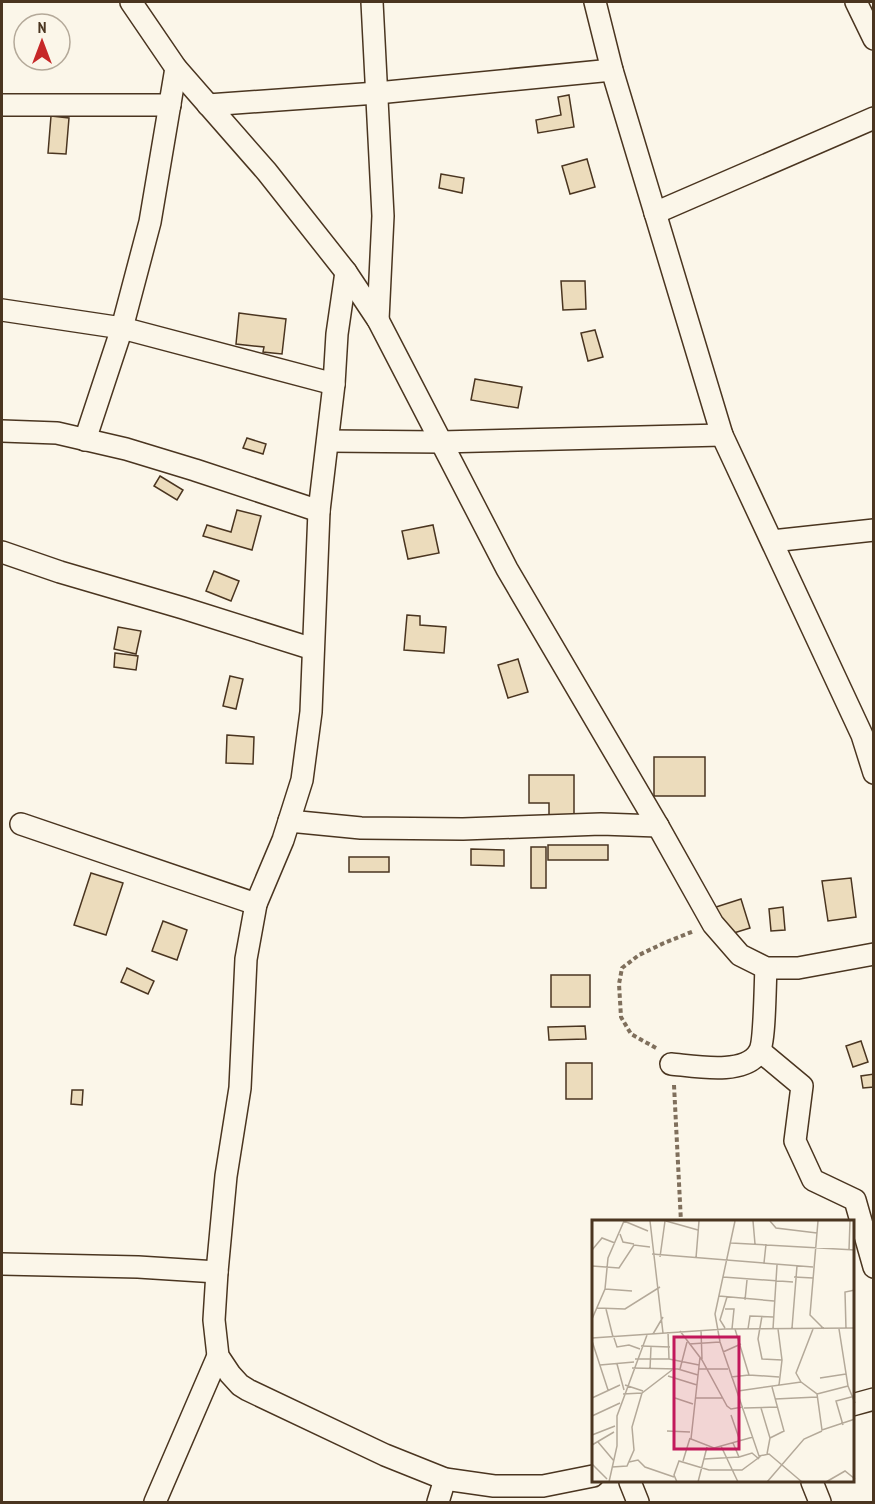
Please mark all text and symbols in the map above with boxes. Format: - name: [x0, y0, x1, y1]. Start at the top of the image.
- north arrow: [12, 12, 72, 72]
- text: N: [38, 17, 46, 37]
- inset map: [592, 1220, 854, 1483]

